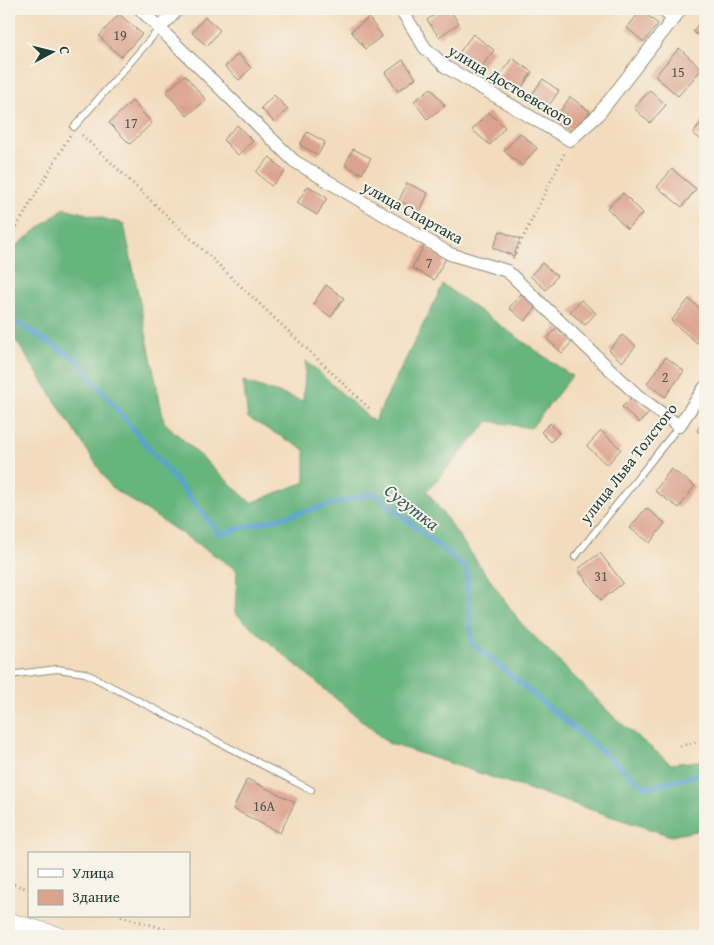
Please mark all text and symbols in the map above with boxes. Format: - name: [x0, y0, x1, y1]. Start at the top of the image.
- house number: 19: [113, 25, 127, 45]
- north arrow: [28, 28, 78, 78]
- street label: улица Достоевского: [443, 38, 578, 132]
- text: С: [54, 45, 75, 56]
- house number: 15: [671, 62, 685, 82]
- house number: 17: [124, 113, 138, 133]
- street label: улица Спартака: [357, 174, 468, 250]
- house number: 7: [426, 253, 433, 273]
- house number: 2: [662, 367, 668, 387]
- street label: улица Льва Толстого: [573, 398, 683, 529]
- water label: Сугутка: [379, 477, 446, 537]
- house number: 31: [594, 566, 608, 586]
- house number: 16А: [253, 796, 275, 816]
- legend: [28, 852, 190, 918]
- text: Улица: [72, 862, 115, 883]
- text: Здание: [72, 886, 120, 907]

